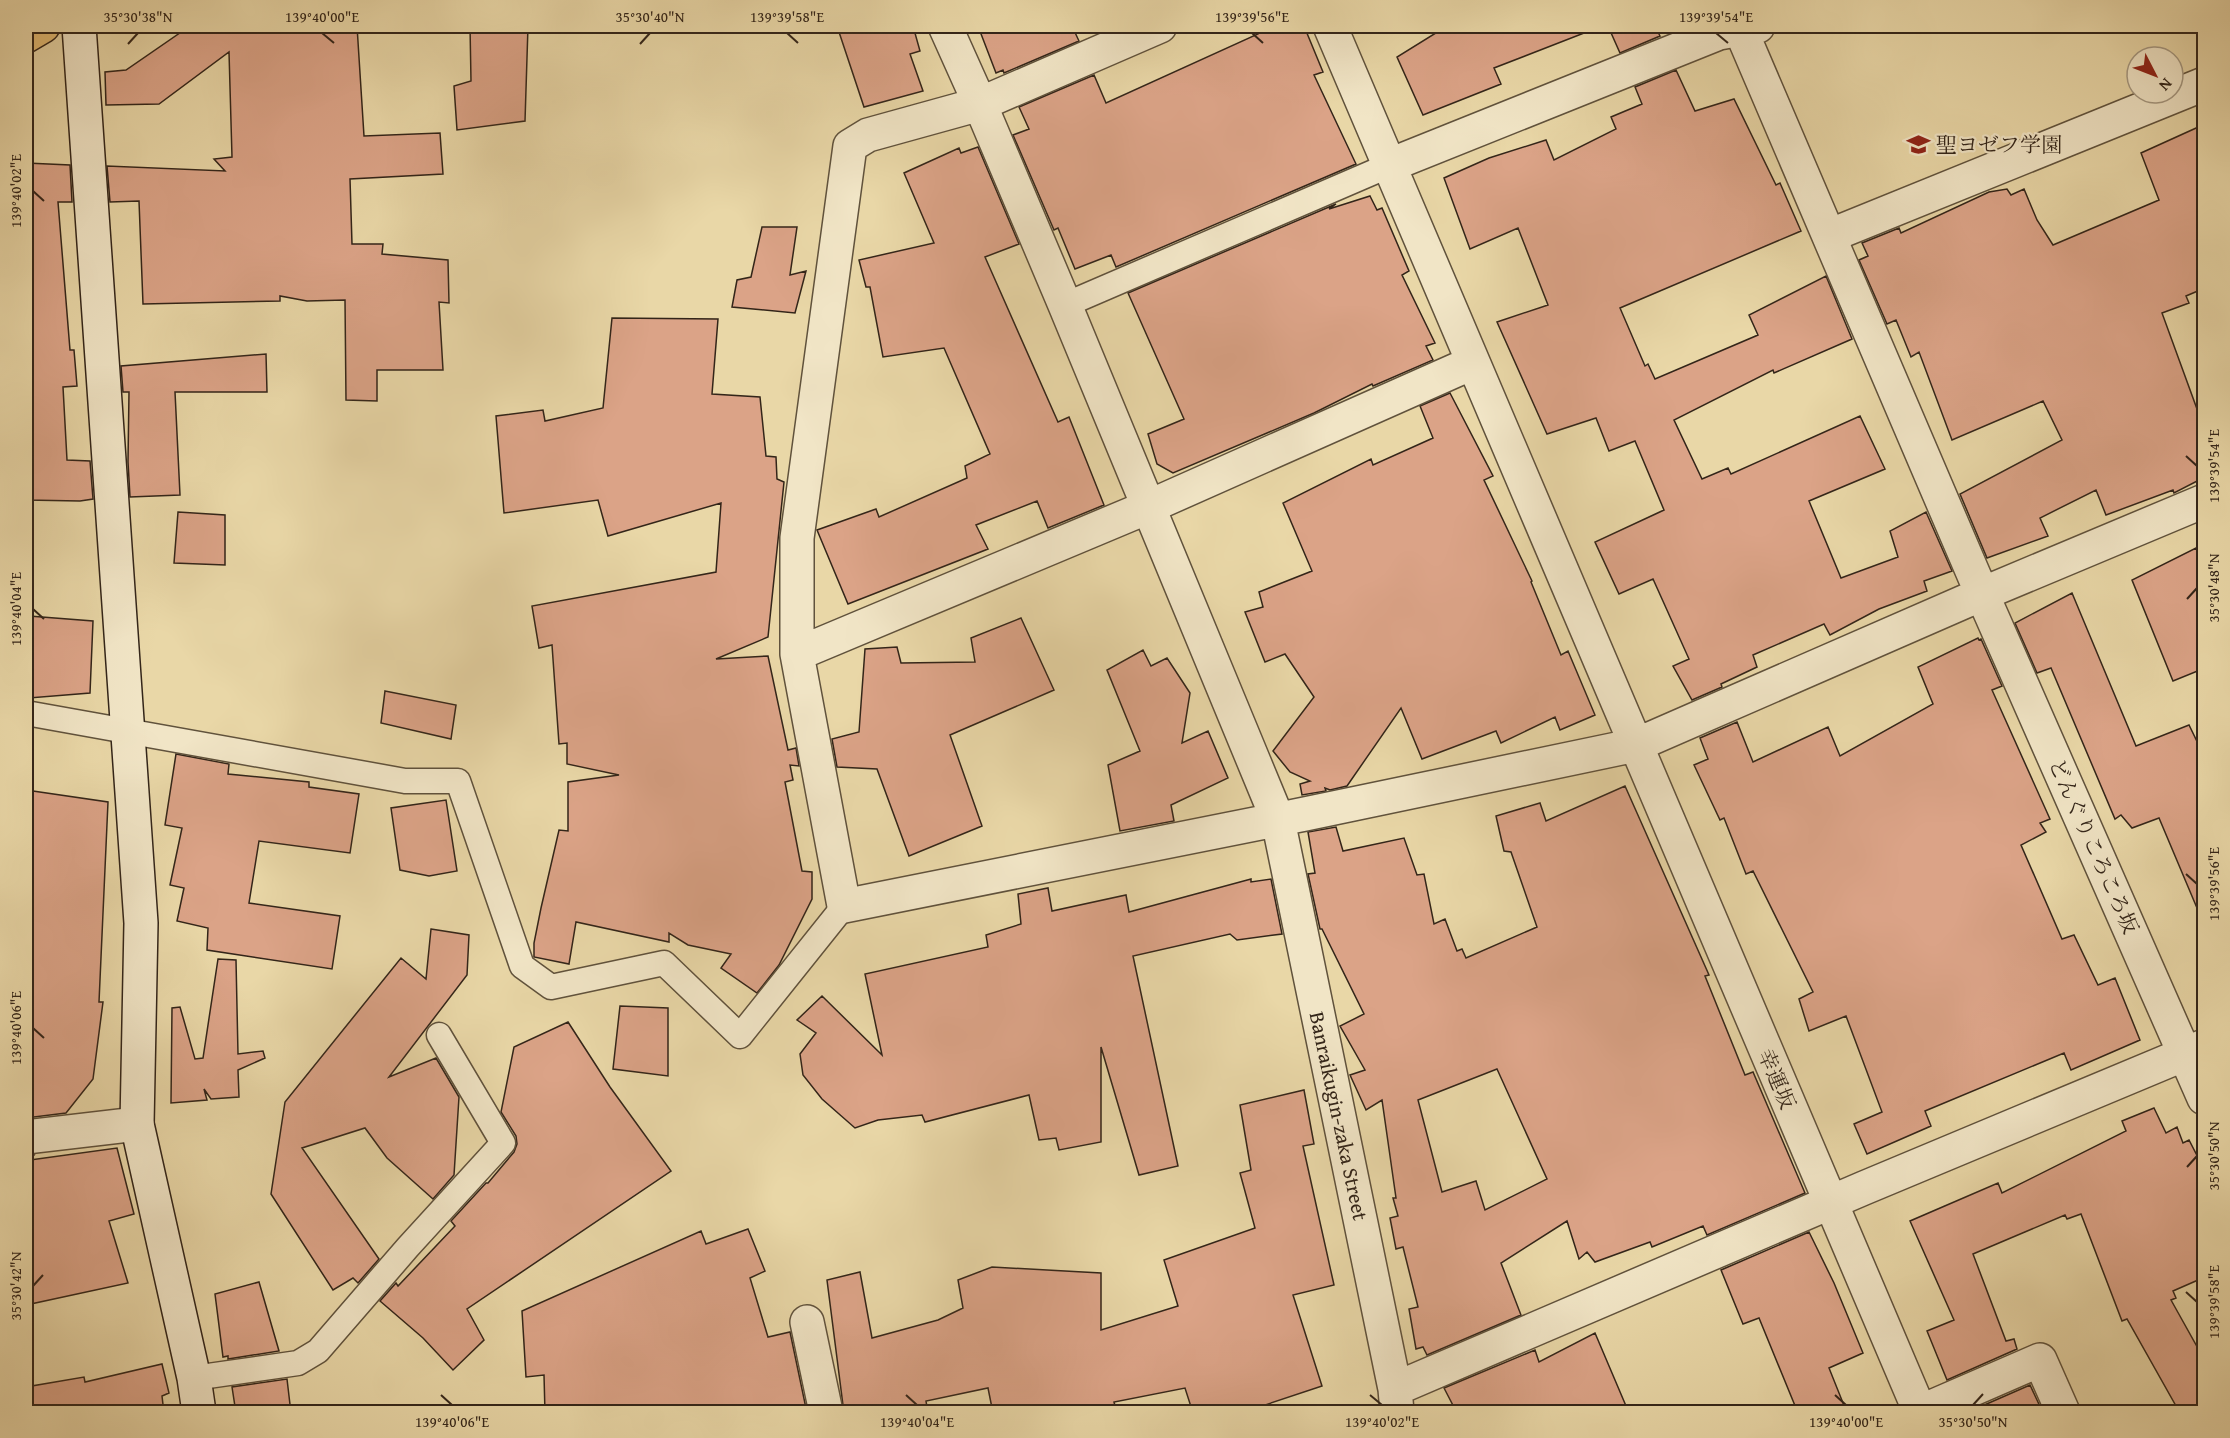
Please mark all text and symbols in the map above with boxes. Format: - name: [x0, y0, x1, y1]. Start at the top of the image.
- text: 35°30'38"N: [104, 6, 173, 27]
- text: 139°40'00"E: [285, 6, 359, 27]
- text: 35°30'40"N: [616, 6, 685, 27]
- text: 139°39'58"E: [750, 6, 824, 27]
- text: 139°39'56"E: [1215, 6, 1289, 27]
- text: 139°39'54"E: [1679, 6, 1753, 27]
- north arrow: [2125, 45, 2185, 105]
- text: N: [2153, 73, 2179, 97]
- place label: 聖ヨゼフ学園: [1936, 129, 2062, 160]
- school or university icon: 聖ヨゼフ学園: [1905, 131, 1931, 157]
- text: 139°40'02"E: [5, 154, 26, 228]
- text: 139°39'54"E: [2203, 429, 2224, 503]
- text: 35°30'48"N: [2203, 553, 2224, 622]
- text: 139°40'04"E: [5, 572, 26, 646]
- street label: どんぐりころころ坂: [2041, 753, 2147, 939]
- text: 139°39'56"E: [2203, 847, 2224, 921]
- text: 139°40'06"E: [5, 991, 26, 1065]
- street label: Banraikugin-zaka Street: [1302, 1009, 1376, 1224]
- street label: 幸運坂: [1750, 1044, 1804, 1114]
- text: 35°30'50"N: [2203, 1121, 2224, 1190]
- text: 35°30'42"N: [5, 1251, 26, 1320]
- text: 139°39'58"E: [2203, 1265, 2224, 1339]
- text: 139°40'06"E: [415, 1411, 489, 1432]
- text: 139°40'04"E: [880, 1411, 954, 1432]
- text: 139°40'02"E: [1345, 1411, 1419, 1432]
- text: 139°40'00"E: [1809, 1411, 1883, 1432]
- text: 35°30'50"N: [1939, 1411, 2008, 1432]

